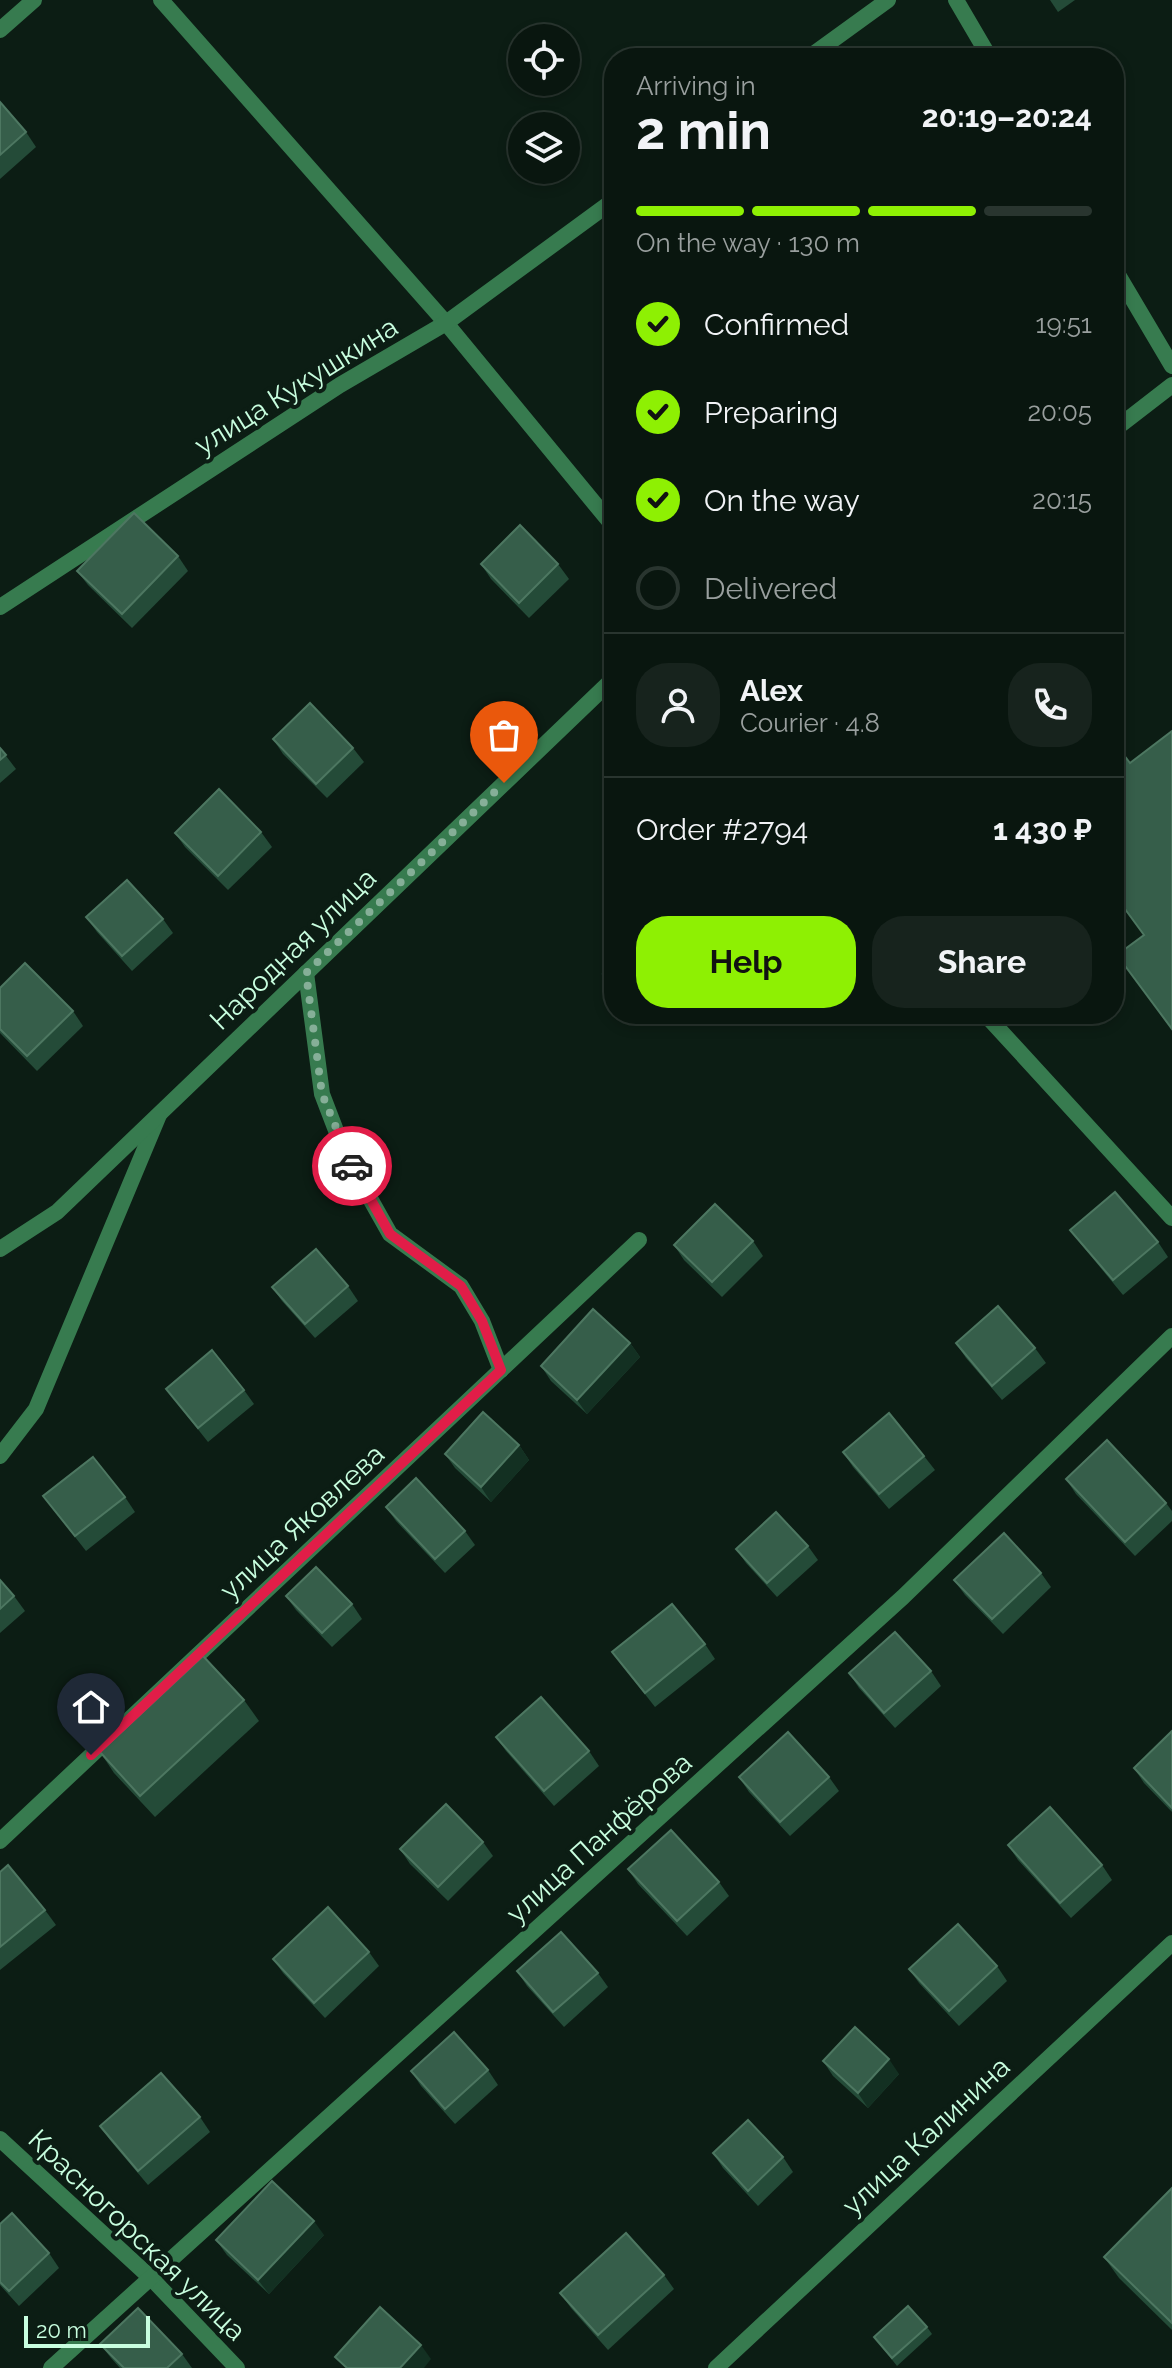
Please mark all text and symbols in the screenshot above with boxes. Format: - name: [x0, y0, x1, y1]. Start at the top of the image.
- map controls: [508, 24, 580, 184]
- button: locate: [508, 24, 580, 96]
- text: Arriving in: [636, 71, 756, 101]
- text: 20:19–20:24: [922, 99, 1092, 134]
- text: 2 min: [636, 100, 771, 161]
- button: layers: [508, 112, 580, 184]
- text: On the way · 130 m: [636, 228, 860, 258]
- icon: check: [636, 302, 680, 346]
- text: Confirmed: [704, 307, 849, 342]
- text: 19:51: [1035, 309, 1092, 339]
- street label: улица Кукушкина: [188, 310, 404, 462]
- icon: check: [636, 390, 680, 434]
- text: Preparing: [704, 395, 838, 430]
- text: 20:05: [1028, 397, 1092, 427]
- icon: check: [636, 478, 680, 522]
- text: On the way: [704, 483, 860, 518]
- text: 20:15: [1032, 485, 1092, 515]
- text: Delivered: [704, 571, 837, 606]
- button: person: [636, 663, 720, 747]
- button: phone: [1008, 663, 1092, 747]
- text: Alex: [740, 673, 803, 708]
- pin: [470, 701, 538, 783]
- text: Courier · 4.8: [740, 708, 880, 738]
- icon: bag: [482, 713, 526, 757]
- text: Order #2794: [636, 812, 808, 847]
- text: 1 430 ₽: [993, 812, 1092, 847]
- street label: Народная улица: [203, 862, 383, 1036]
- button: Help: [636, 916, 856, 1008]
- button: Share: [872, 916, 1092, 1008]
- courier: [312, 1126, 392, 1206]
- icon: car: [330, 1144, 374, 1188]
- street label: улица Яковлева: [213, 1438, 391, 1606]
- pin: [57, 1673, 125, 1755]
- icon: home: [69, 1685, 113, 1729]
- street label: улица Панфёрова: [499, 1746, 699, 1930]
- street label: улица Калинина: [836, 2050, 1016, 2222]
- street label: Красногорская улица: [22, 2123, 252, 2347]
- scale bar: [24, 2312, 150, 2348]
- text: 20 m: [36, 2317, 87, 2343]

